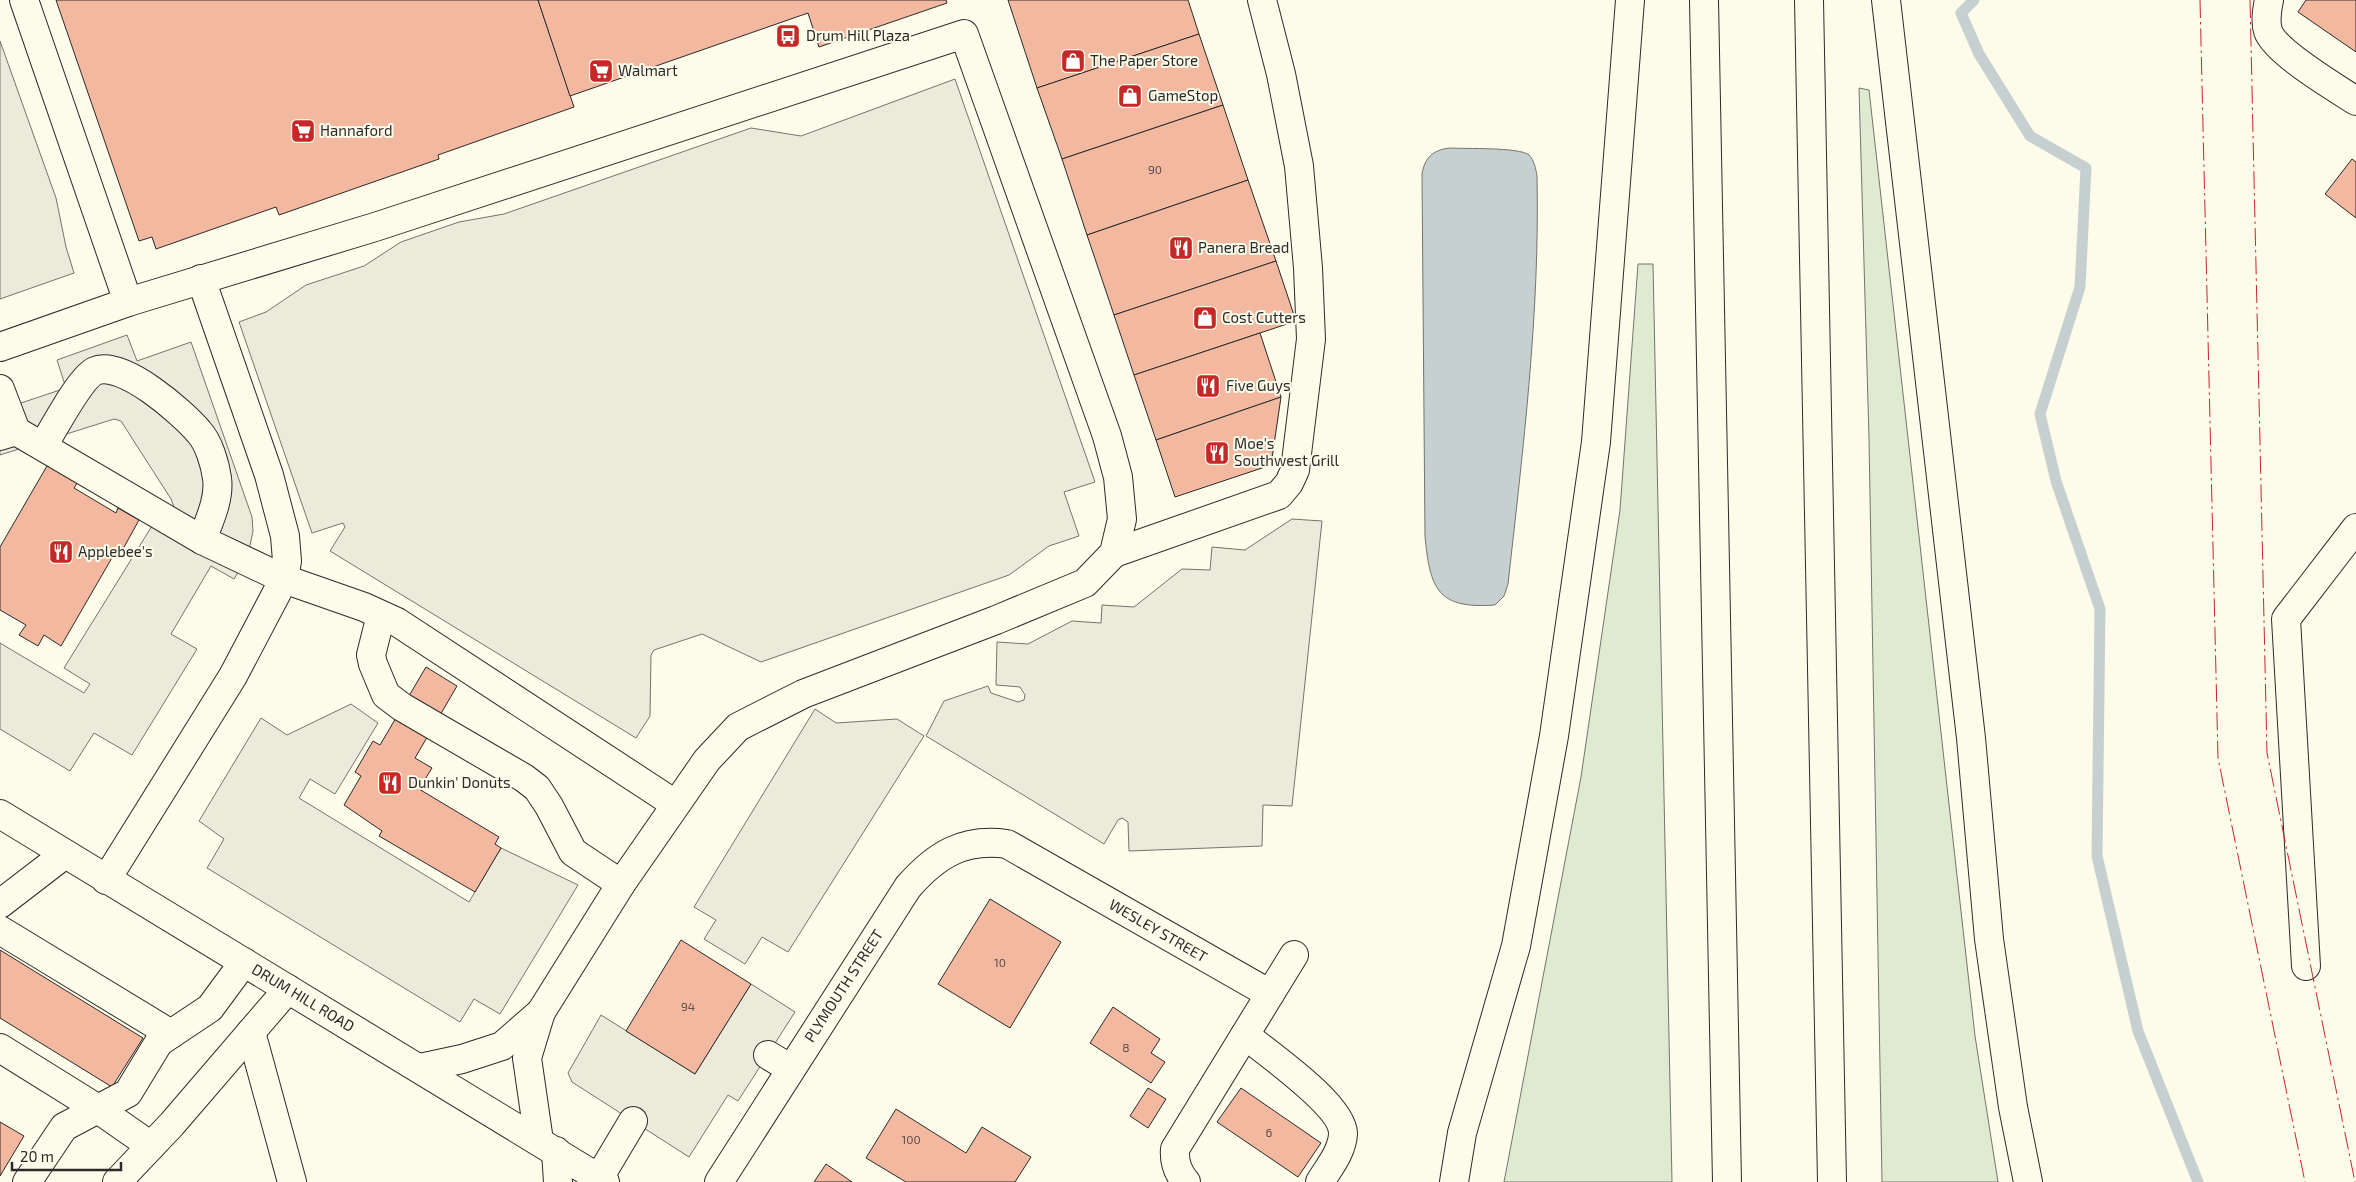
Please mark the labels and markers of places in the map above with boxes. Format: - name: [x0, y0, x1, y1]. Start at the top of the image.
- bus stop icon: Drum Hill Plaza: [775, 23, 801, 49]
- place label: Drum Hill Plaza: [806, 26, 910, 44]
- shop icon: The Paper Store: [1060, 48, 1086, 74]
- place label: The Paper Store: [1090, 51, 1198, 69]
- supermarket icon: Walmart: [588, 58, 614, 84]
- place label: Walmart: [618, 61, 678, 79]
- shop icon: GameStop: [1117, 83, 1143, 109]
- place label: GameStop: [1148, 86, 1218, 104]
- supermarket icon: Hannaford: [290, 118, 316, 144]
- place label: Hannaford: [320, 121, 392, 139]
- restaurant icon: Panera Bread: [1168, 235, 1194, 261]
- place label: Panera Bread: [1198, 238, 1289, 256]
- shop icon: Cost Cutters: [1192, 305, 1218, 331]
- place label: Cost Cutters: [1222, 308, 1306, 326]
- restaurant icon: Five Guys: [1195, 373, 1221, 399]
- place label: Five Guys: [1226, 376, 1291, 394]
- place label: Moe's Southwest Grill: [1234, 434, 1340, 469]
- restaurant icon: Moe's Southwest Grill: [1204, 440, 1230, 466]
- restaurant icon: Applebee's: [48, 539, 74, 565]
- place label: Applebee's: [78, 542, 153, 560]
- restaurant icon: Dunkin' Donuts: [377, 770, 403, 796]
- place label: Dunkin' Donuts: [408, 773, 511, 791]

